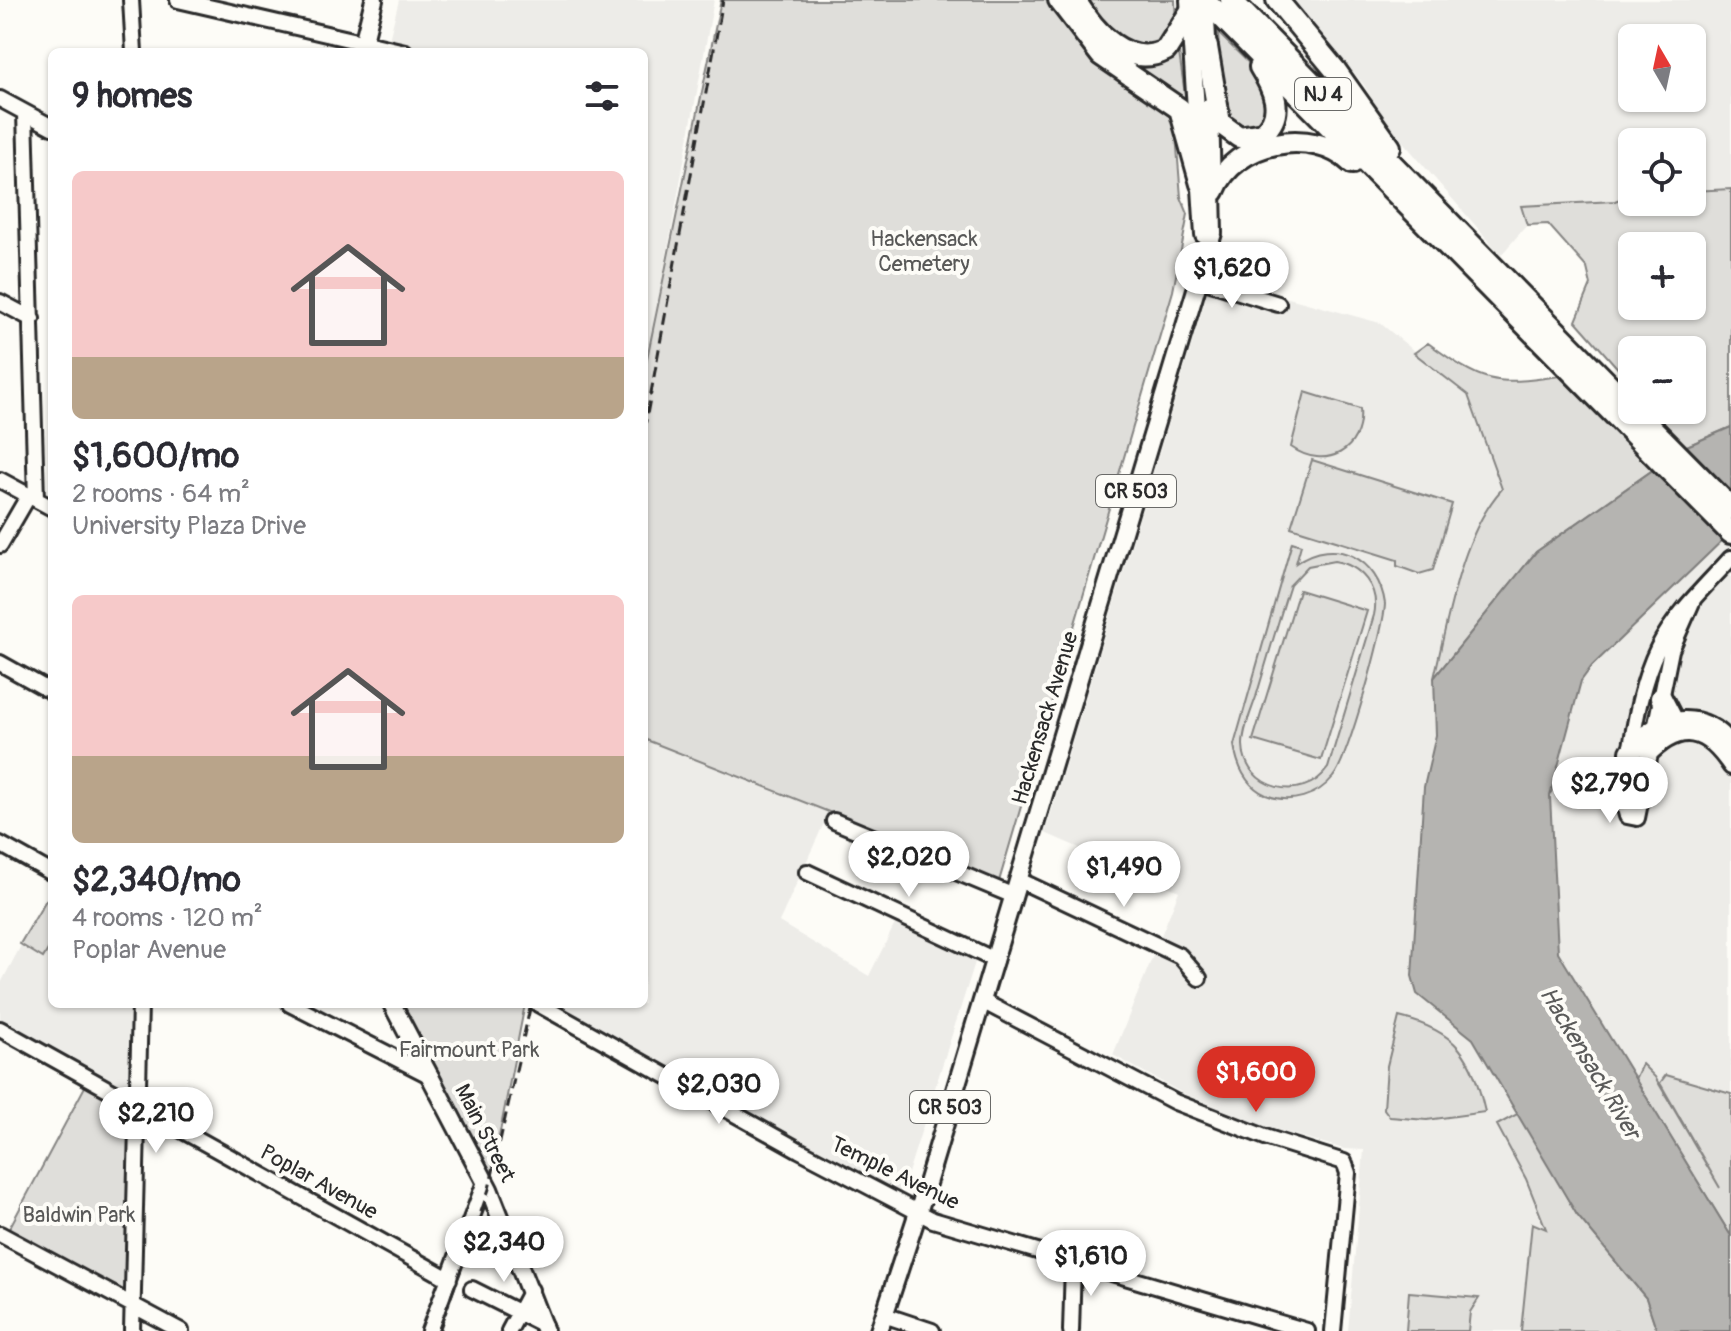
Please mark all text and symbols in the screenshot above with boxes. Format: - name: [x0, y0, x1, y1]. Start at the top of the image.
- north arrow: [1618, 24, 1706, 112]
- map controls: [1618, 24, 1706, 424]
- icon: filters: [580, 74, 624, 118]
- text: 9 homes: [72, 75, 192, 118]
- road number: NJ 4: [1295, 78, 1351, 110]
- button: locate: [1618, 128, 1706, 216]
- icon: home: [276, 223, 420, 367]
- park label: Hackensack Cemetery: [870, 225, 978, 278]
- button: +: [1618, 232, 1706, 320]
- pin: $1,620: [1167, 242, 1297, 310]
- text: $1,620: [1193, 252, 1271, 284]
- button: −: [1618, 336, 1706, 424]
- text: $1,600/mo: [72, 435, 239, 478]
- road number: CR 503: [1096, 475, 1176, 507]
- text: 2 rooms · 64 m²: [72, 478, 250, 510]
- text: University Plaza Drive: [72, 510, 306, 542]
- street label: Hackensack Avenue: [1005, 628, 1085, 808]
- icon: home: [276, 647, 420, 791]
- pin: $2,790: [1545, 757, 1675, 825]
- text: $2,790: [1570, 767, 1650, 799]
- pin: $2,020: [844, 831, 974, 899]
- text: $2,020: [866, 841, 952, 873]
- pin: $1,490: [1059, 841, 1189, 909]
- text: $1,490: [1085, 851, 1163, 883]
- text: $2,340/mo: [72, 859, 241, 902]
- text: 4 rooms · 120 m²: [72, 902, 263, 934]
- text: Poplar Avenue: [72, 934, 226, 966]
- water label: Hackensack River: [1533, 982, 1649, 1147]
- park label: Fairmount Park: [399, 1036, 539, 1064]
- pin: $1,600: [1191, 1046, 1321, 1114]
- text: $1,600: [1215, 1056, 1297, 1088]
- pin: $2,030: [654, 1058, 784, 1126]
- text: $2,030: [676, 1068, 762, 1100]
- street label: Main Street: [448, 1079, 522, 1187]
- pin: $2,210: [91, 1087, 221, 1155]
- road number: CR 503: [910, 1091, 990, 1123]
- text: $2,210: [117, 1097, 195, 1129]
- street label: Temple Avenue: [826, 1130, 964, 1216]
- street label: Poplar Avenue: [255, 1138, 383, 1226]
- park label: Baldwin Park: [23, 1201, 136, 1229]
- pin: $2,340: [439, 1216, 569, 1284]
- text: $2,340: [463, 1226, 545, 1258]
- pin: $1,610: [1026, 1230, 1156, 1298]
- text: $1,610: [1054, 1240, 1128, 1272]

